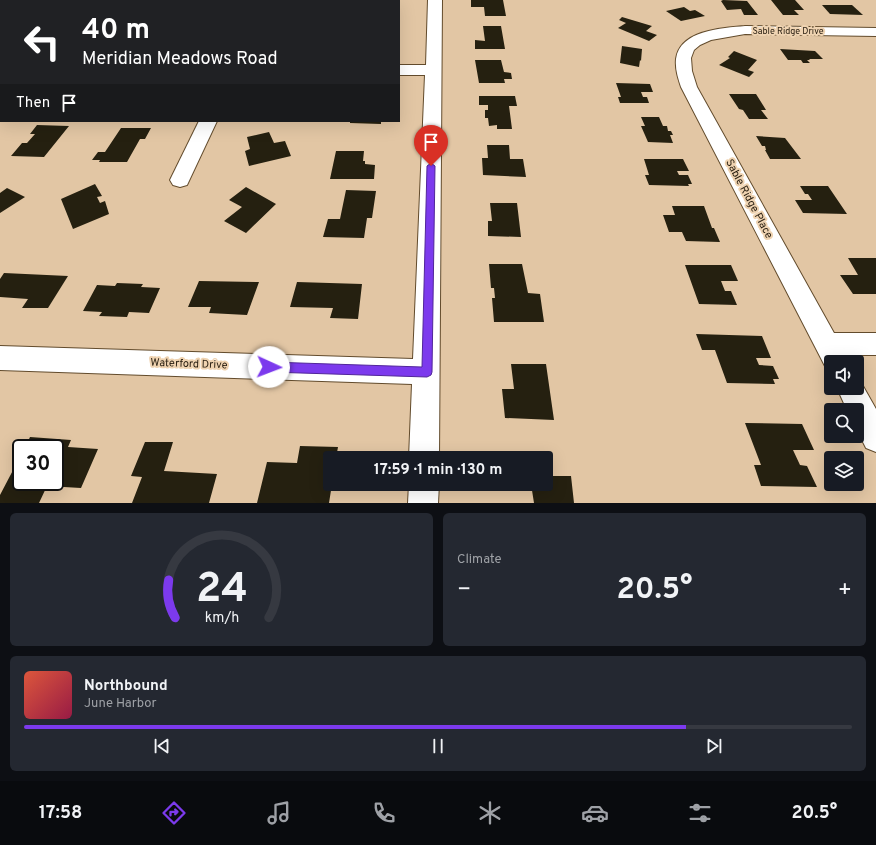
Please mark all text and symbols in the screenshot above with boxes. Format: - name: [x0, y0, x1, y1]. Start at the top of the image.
- text: 40 m: [82, 13, 150, 49]
- icon: left: [16, 16, 68, 68]
- street label: Sable Ridge Drive: [752, 26, 824, 37]
- text: Meridian Meadows Road: [82, 48, 278, 71]
- icon: arrive: [58, 92, 80, 114]
- text: Then: [16, 94, 50, 113]
- pin: [414, 125, 448, 166]
- icon: arrive: [420, 131, 442, 153]
- street label: Sable Ridge Place: [722, 157, 776, 241]
- position arrow: [248, 346, 290, 388]
- map controls: [824, 355, 864, 491]
- button: sound: [824, 355, 864, 395]
- street label: Waterford Drive: [150, 356, 228, 372]
- button: search: [824, 403, 864, 443]
- speed limit sign: 30: [12, 439, 64, 491]
- button: layers: [824, 451, 864, 491]
- text: 17:59 · 1 min · 130 m: [374, 461, 502, 480]
- text: Climate: [457, 552, 502, 568]
- text: 24: [195, 563, 248, 616]
- text: 20.5°: [616, 572, 693, 609]
- text: −: [457, 577, 471, 604]
- text: +: [838, 577, 852, 604]
- text: km/h: [204, 608, 239, 626]
- text: Northbound: [84, 677, 168, 696]
- text: June Harbor: [84, 696, 157, 712]
- icon: previous: [151, 735, 173, 757]
- icon: pause: [427, 735, 449, 757]
- icon: next: [703, 735, 725, 757]
- icon: directions: [160, 799, 188, 827]
- icon: music: [265, 799, 293, 827]
- icon: phone: [370, 799, 398, 827]
- icon: climate: [476, 799, 504, 827]
- icon: car: [581, 799, 609, 827]
- icon: filters: [686, 799, 714, 827]
- text: 17:58: [39, 802, 82, 825]
- text: 20.5°: [792, 802, 837, 825]

